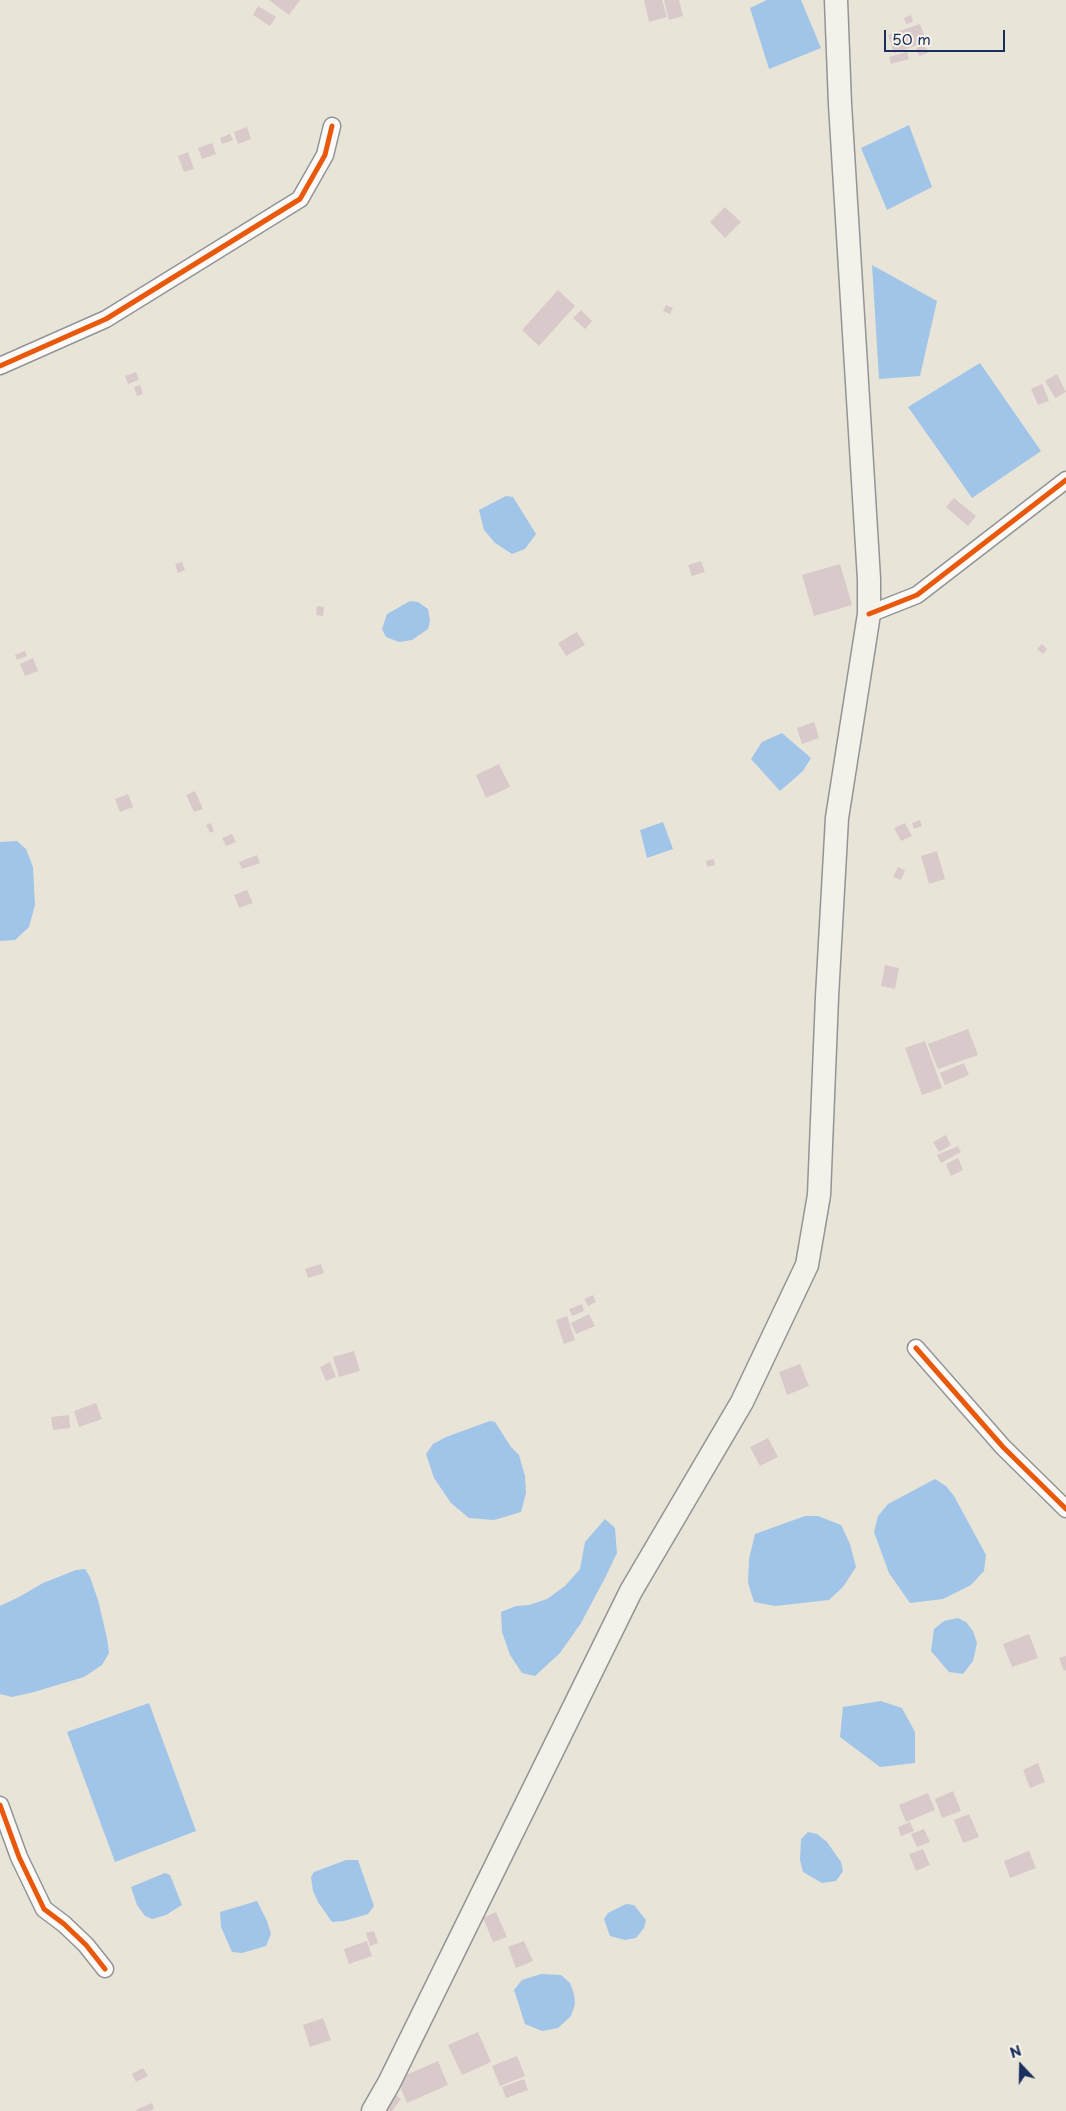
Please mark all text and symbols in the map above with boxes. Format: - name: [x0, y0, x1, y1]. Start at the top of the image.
- scale bar: [886, 20, 1007, 52]
- text: 50 m: [892, 27, 931, 50]
- text: N: [1007, 2040, 1024, 2063]
- north arrow: [996, 2041, 1046, 2091]

